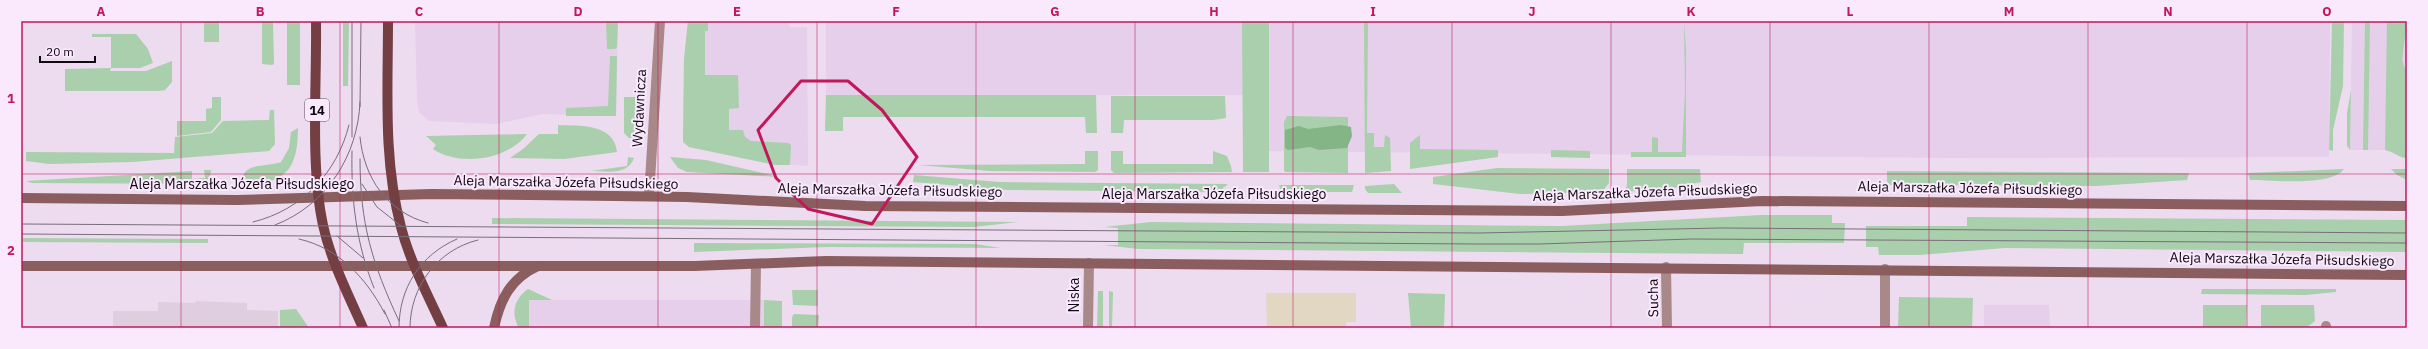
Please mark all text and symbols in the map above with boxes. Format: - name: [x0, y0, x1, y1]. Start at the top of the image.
- text: A: [97, 3, 106, 20]
- text: B: [256, 3, 265, 20]
- text: C: [415, 3, 424, 20]
- text: D: [573, 3, 583, 20]
- text: E: [733, 3, 741, 20]
- text: F: [892, 3, 900, 20]
- text: G: [1050, 3, 1060, 20]
- text: H: [1209, 3, 1219, 20]
- text: I: [1370, 3, 1376, 20]
- text: J: [1528, 3, 1536, 20]
- text: K: [1686, 3, 1696, 20]
- text: L: [1847, 3, 1854, 20]
- text: M: [2004, 3, 2014, 20]
- text: N: [2163, 3, 2173, 20]
- text: O: [2322, 3, 2332, 20]
- scale bar: [40, 38, 95, 64]
- text: 20 m: [46, 44, 74, 59]
- street label: Wydawnicza: [628, 68, 650, 148]
- text: 1: [7, 90, 15, 107]
- road number: 14: [305, 99, 329, 121]
- street label: Aleja Marszałka Józefa Piłsudskiego: [453, 171, 679, 193]
- street label: Aleja Marszałka Józefa Piłsudskiego: [130, 175, 355, 193]
- street label: Aleja Marszałka Józefa Piłsudskiego: [1857, 177, 2083, 199]
- street label: Aleja Marszałka Józefa Piłsudskiego: [777, 179, 1003, 201]
- street label: Aleja Marszałka Józefa Piłsudskiego: [1532, 179, 1758, 205]
- street label: Aleja Marszałka Józefa Piłsudskiego: [1102, 185, 1327, 203]
- text: 2: [7, 242, 15, 259]
- street label: Aleja Marszałka Józefa Piłsudskiego: [2169, 248, 2395, 270]
- street label: Niska: [1065, 277, 1083, 313]
- street label: Sucha: [1644, 278, 1662, 317]

